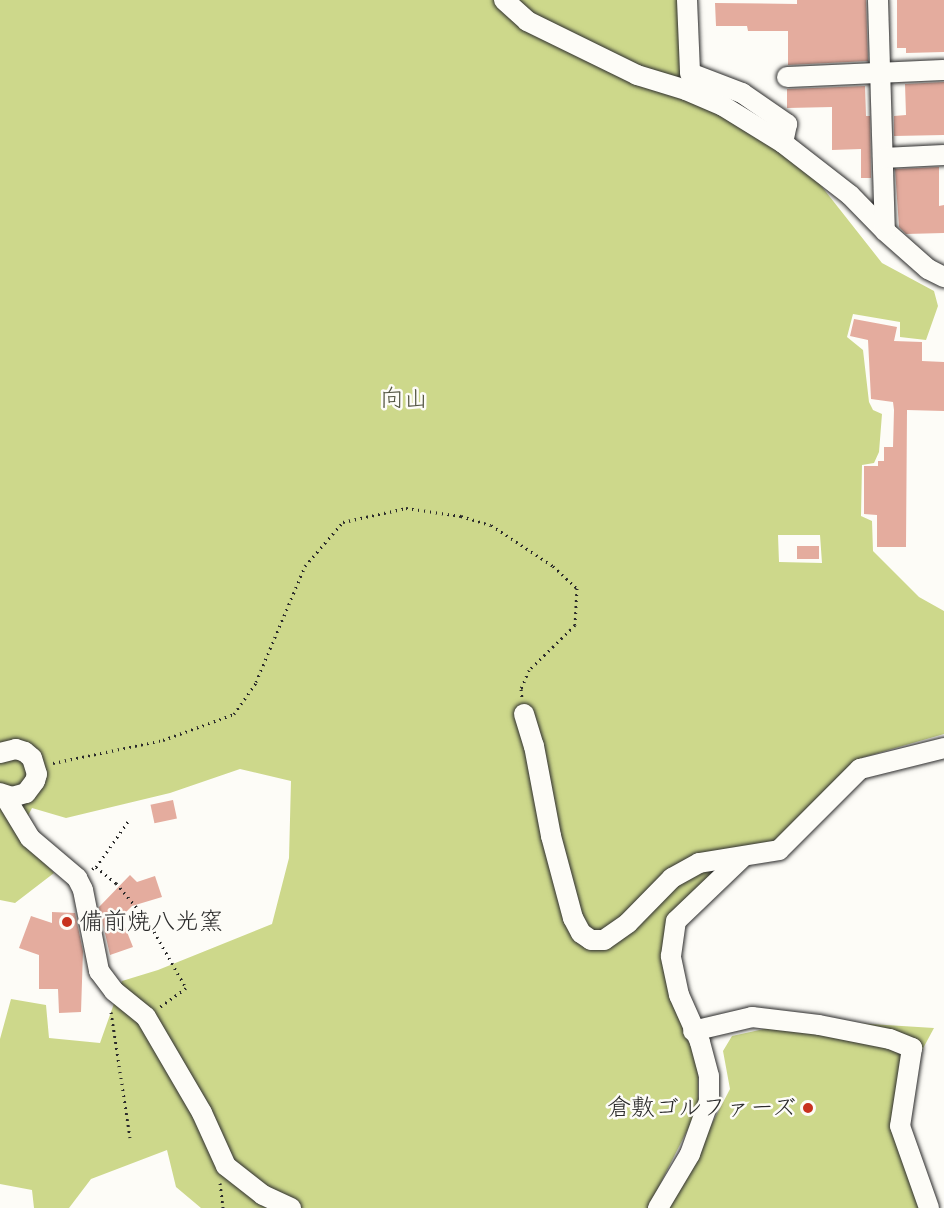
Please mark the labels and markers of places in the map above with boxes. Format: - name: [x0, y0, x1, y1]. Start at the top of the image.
- place label: 備前焼八光窯: [79, 908, 223, 936]
- marker: 備前焼八光窯: [60, 915, 74, 929]
- place label: 倉敷ゴルファーズ: [604, 1094, 796, 1122]
- marker: 倉敷ゴルファーズ: [801, 1101, 815, 1115]

